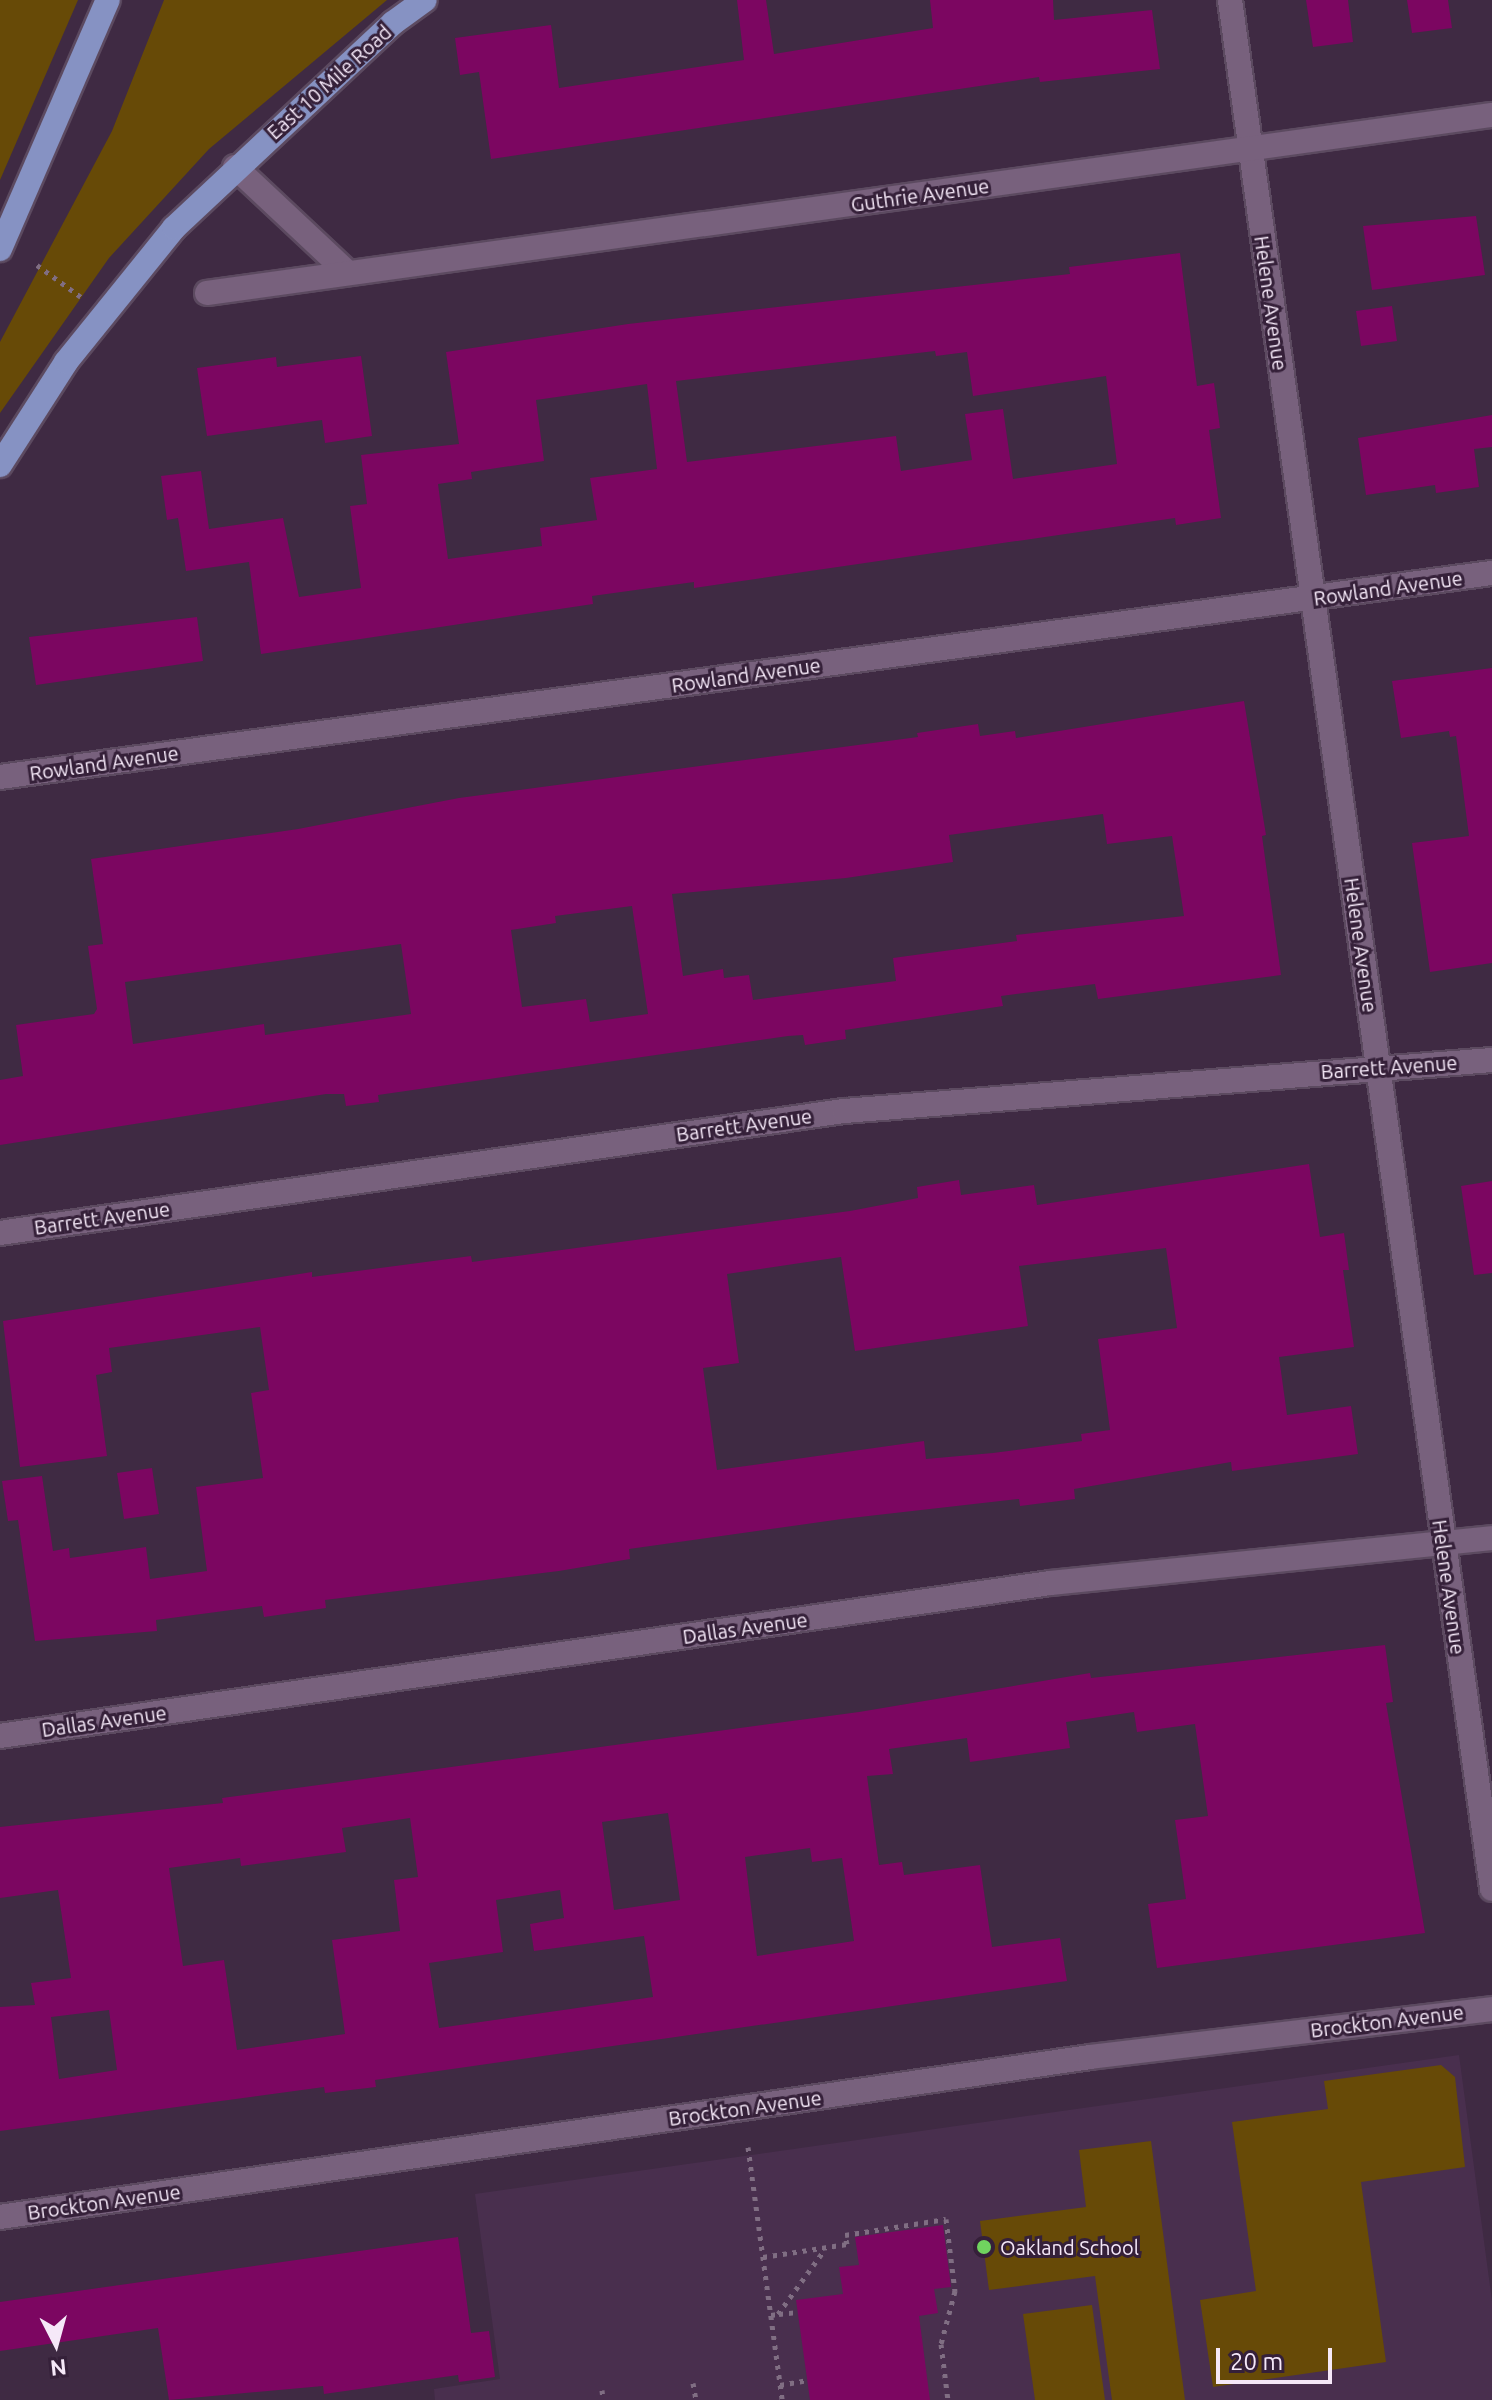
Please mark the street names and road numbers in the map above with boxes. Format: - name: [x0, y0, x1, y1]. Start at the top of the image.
- street label: East 10 Mile Road: [262, 20, 396, 144]
- street label: Guthrie Avenue: [849, 173, 991, 217]
- street label: Helene Avenue: [1250, 234, 1292, 372]
- street label: Rowland Avenue: [1312, 566, 1464, 610]
- street label: Rowland Avenue: [670, 653, 822, 697]
- street label: Rowland Avenue: [28, 741, 180, 785]
- street label: Helene Avenue: [1340, 876, 1382, 1014]
- street label: Barrett Avenue: [1320, 1050, 1458, 1084]
- street label: Barrett Avenue: [675, 1104, 813, 1146]
- street label: Barrett Avenue: [33, 1197, 171, 1239]
- street label: Helene Avenue: [1428, 1518, 1470, 1656]
- street label: Dallas Avenue: [681, 1607, 809, 1649]
- street label: Dallas Avenue: [40, 1700, 168, 1742]
- street label: Brockton Avenue: [1309, 2000, 1465, 2042]
- street label: Brockton Avenue: [667, 2085, 823, 2131]
- street label: Brockton Avenue: [26, 2179, 182, 2225]

